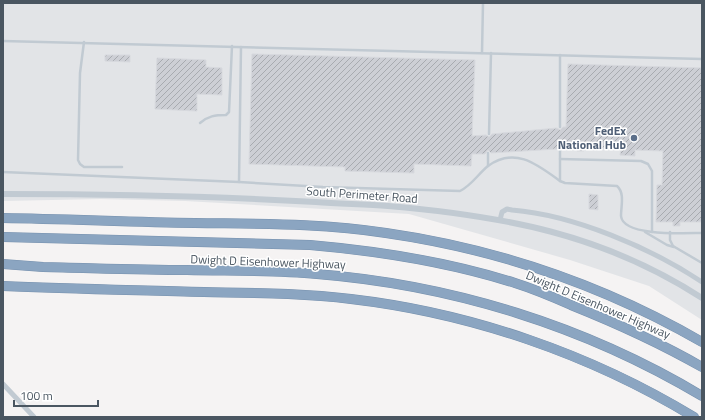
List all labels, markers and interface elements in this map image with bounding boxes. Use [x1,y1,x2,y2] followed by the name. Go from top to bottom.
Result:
[558,121,626,154] place label: FedEx National Hub
[629,133,639,143] marker: FedEx National Hub
[306,181,418,208] street label: South Perimeter Road
[190,249,346,274] street label: Dwight D Eisenhower Highway
[523,265,674,344] street label: Dwight D Eisenhower Highway
[14,382,98,408] scale bar
[20,386,53,405] text: 100 m

